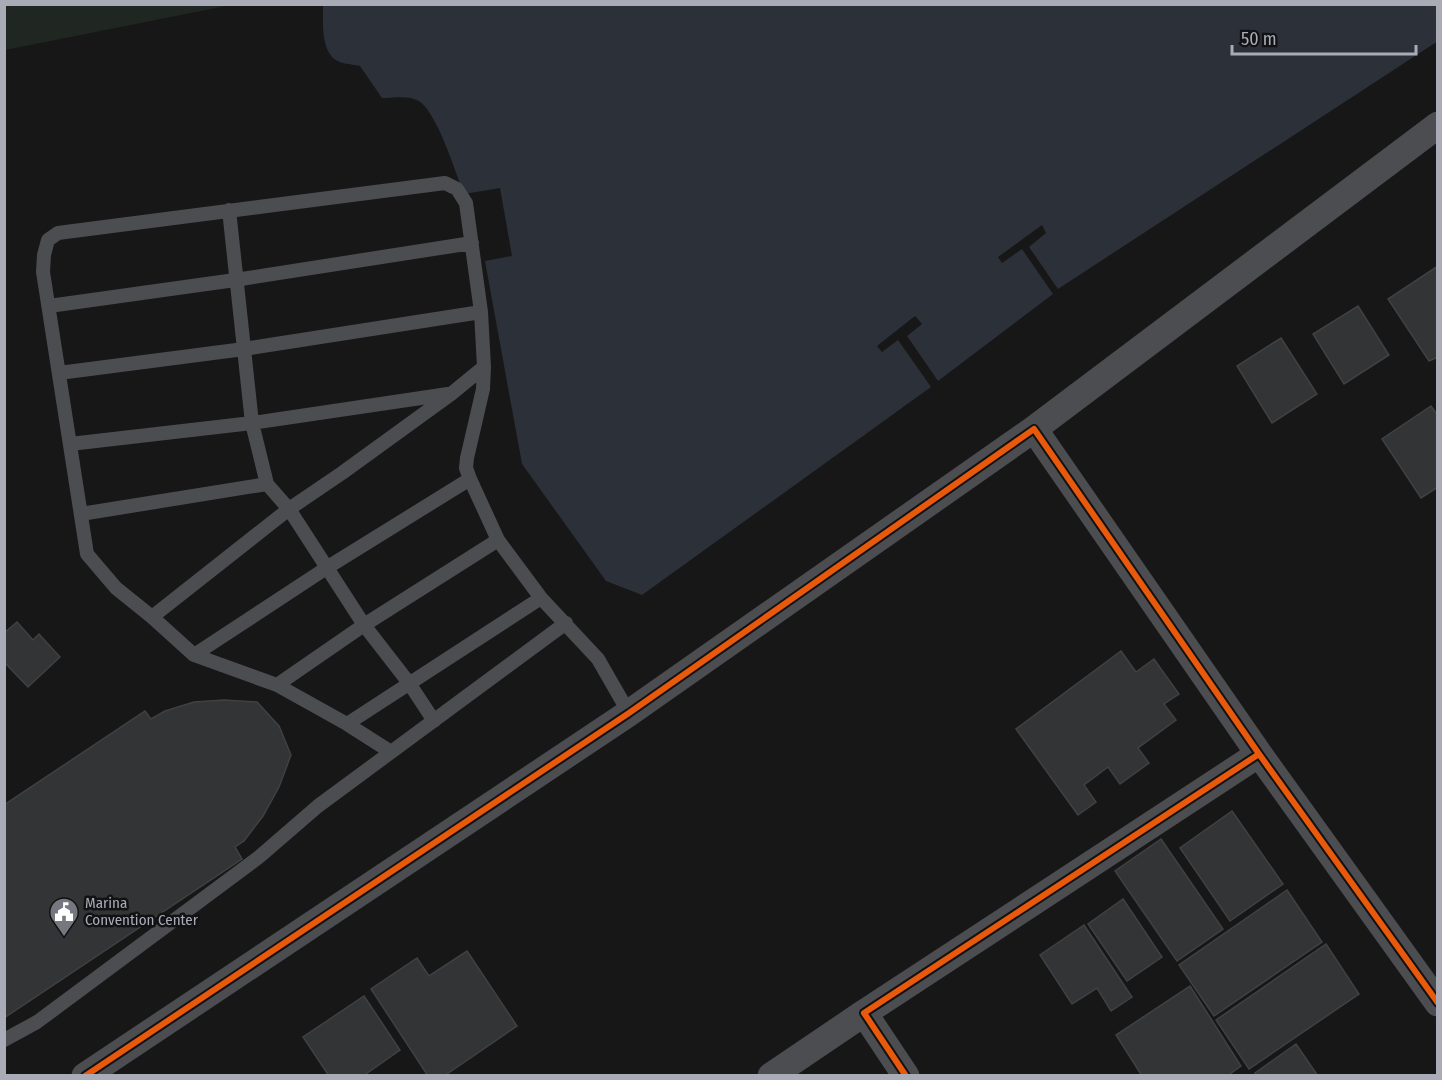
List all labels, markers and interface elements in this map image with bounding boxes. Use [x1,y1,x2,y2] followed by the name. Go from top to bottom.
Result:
[1232,18,1416,56] scale bar
[1241,28,1277,50] text: 50 m
[85,894,199,929] place label: Marina Convention Center
[48,896,80,938] public building icon: Marina Convention Center

